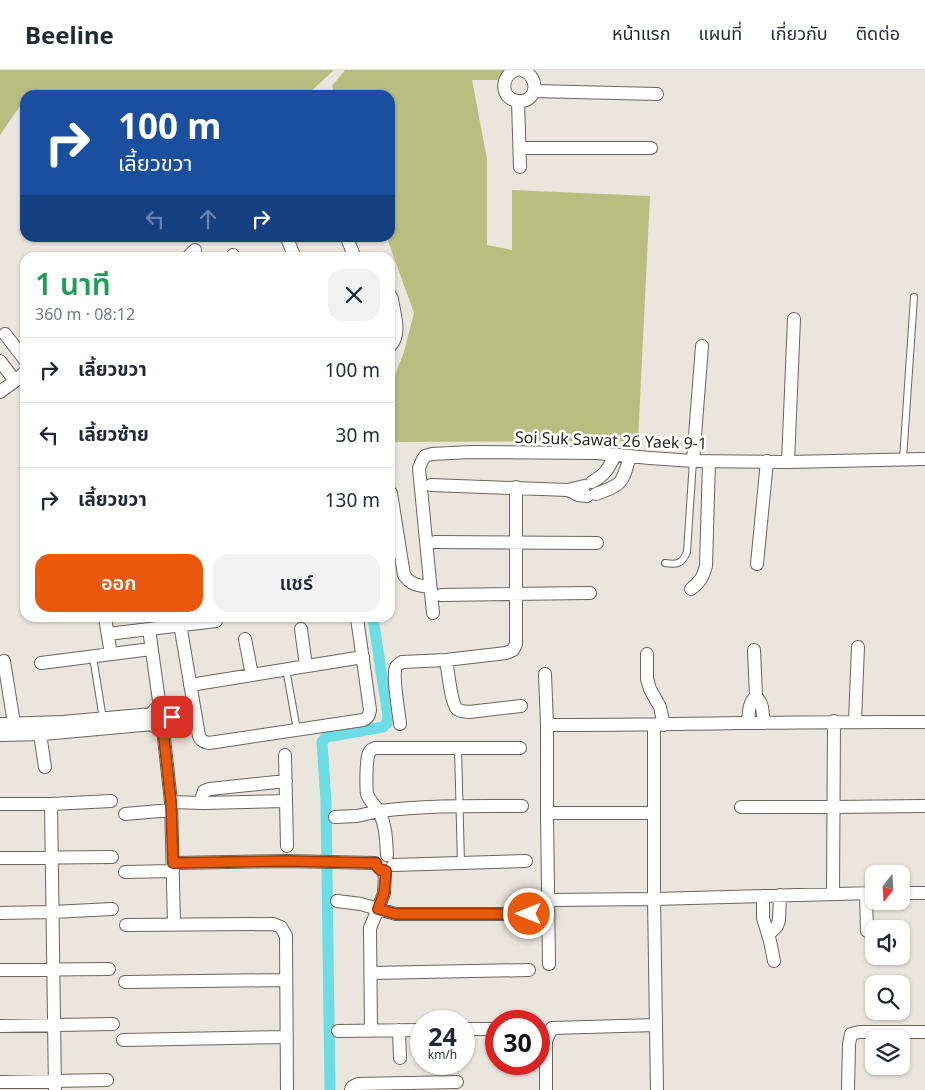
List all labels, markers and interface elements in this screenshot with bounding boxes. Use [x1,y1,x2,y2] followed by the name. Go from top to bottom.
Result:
[25,18,114,51] text: Beeline
[612,21,670,45] text: หน้าแรก
[698,21,742,45] text: แผนที่
[770,21,828,45] text: เกี่ยวกับ
[856,21,900,45] text: ติดต่อ
[118,102,221,149] text: 100 m
[35,110,100,175] icon: right
[118,147,193,177] text: เลี้ยวขวา
[141,205,169,233] icon: left
[194,205,222,233] icon: ahead
[247,205,275,233] icon: right
[35,263,111,304] text: 1 นาที
[328,269,380,321] button: close
[35,303,135,325] text: 360 m · 08:12
[35,356,63,384] icon: right
[78,356,147,382] text: เลี้ยวขวา
[325,357,380,383] text: 100 m
[35,421,63,449] icon: left
[78,421,149,447] text: เลี้ยวซ้าย
[336,422,380,448] text: 30 m
[515,426,707,454] street label: Soi Suk Sawat 26 Yaek 9-1
[35,486,63,514] icon: right
[78,486,147,512] text: เลี้ยวขวา
[325,487,380,513] text: 130 m
[35,554,203,612] button: ออก
[213,554,380,612] button: แชร์
[151,696,193,738] pin
[158,703,186,731] icon: arrive
[865,865,910,910] north arrow
[865,865,910,1075] map controls
[502,887,554,939] position arrow
[865,920,910,965] button: sound
[865,975,910,1020] button: search
[485,1010,550,1075] speed limit sign: 30
[428,1019,457,1053] text: 24
[865,1030,910,1075] button: layers
[428,1046,457,1063] text: km/h

